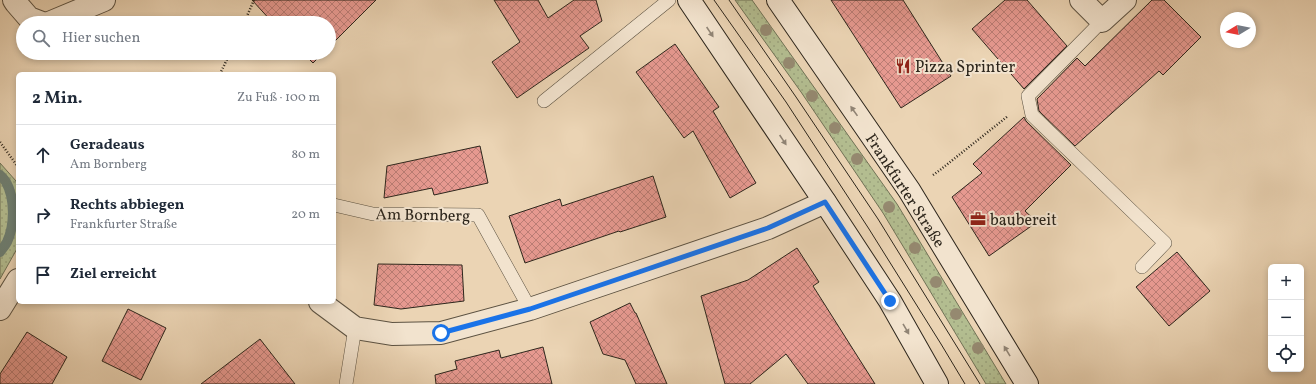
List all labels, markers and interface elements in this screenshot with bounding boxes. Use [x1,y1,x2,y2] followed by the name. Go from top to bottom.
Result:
[1220,12,1256,48] north arrow
[16,16,336,60] search box
[30,27,52,49] icon: search
[706,27,714,38] one-way arrow
[62,28,140,49] text: Hier suchen
[894,57,912,75] restaurant icon: Pizza Sprinter
[915,57,1015,79] place label: Pizza Sprinter
[32,87,83,110] text: 2 Min.
[237,89,320,107] text: Zu Fuß · 100 m
[850,106,858,116] one-way arrow
[859,130,949,252] street label: Frankfurter Straße
[70,135,145,156] text: Geradeaus
[779,135,787,145] one-way arrow
[32,144,54,166] icon: ahead
[291,146,320,164] text: 80 m
[70,156,147,174] text: Am Bornberg
[70,195,185,216] text: Rechts abbiegen
[32,204,54,226] icon: right
[375,204,470,228] street label: Am Bornberg
[291,206,320,224] text: 20 m
[969,210,987,228] office icon: baubereit
[990,210,1057,232] place label: baubereit
[70,216,177,234] text: Frankfurter Straße
[32,264,54,286] icon: arrive
[70,264,157,285] text: Ziel erreicht
[1268,264,1304,372] map controls
[1268,264,1304,300] button: +
[881,292,899,310] route end
[1268,300,1304,336] button: −
[902,323,909,335] one-way arrow
[432,324,450,342] route start
[1268,336,1304,372] button: locate
[1003,345,1010,357] one-way arrow

